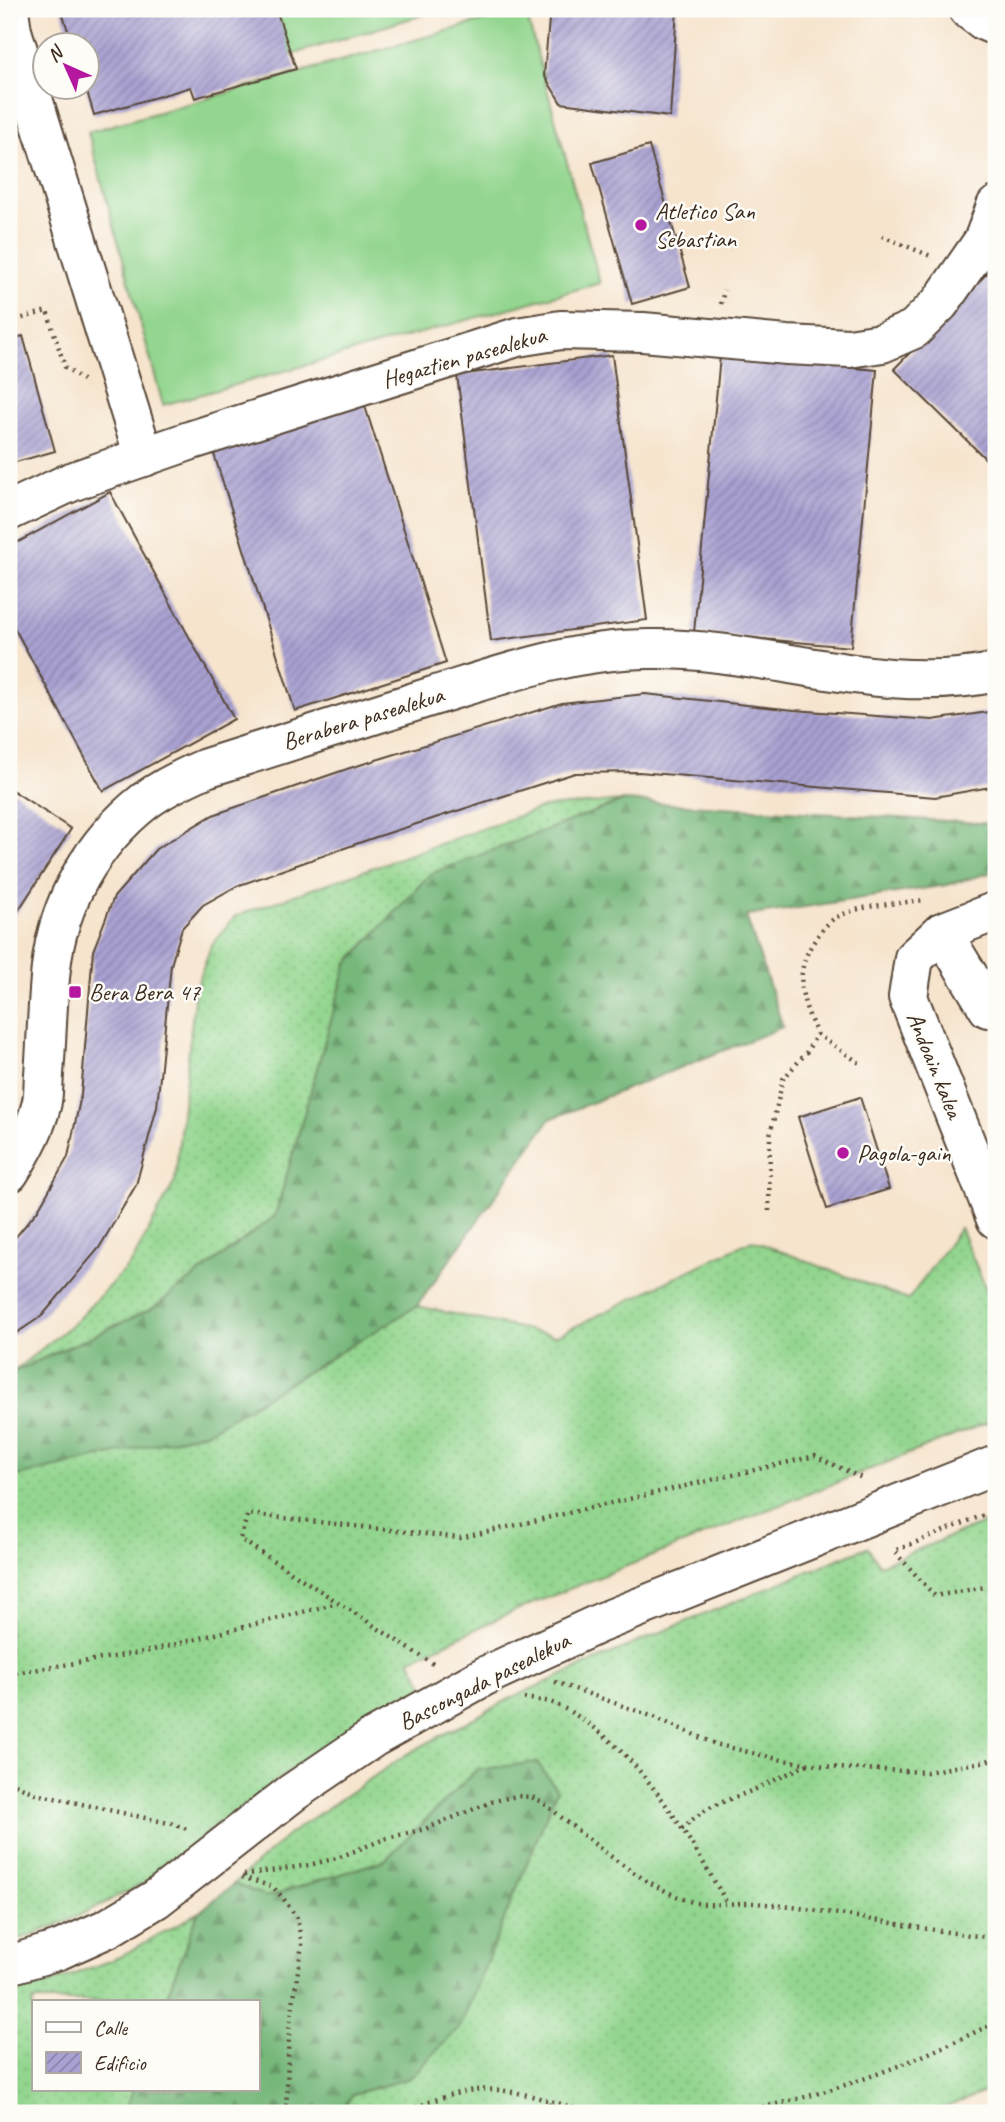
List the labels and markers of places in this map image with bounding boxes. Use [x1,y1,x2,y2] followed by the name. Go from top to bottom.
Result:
[655,196,755,254] place label: Atletico San Sebastian
[633,217,649,233] marker: Atletico San Sebastian
[89,977,201,1007] place label: Bera Bera 47
[67,984,83,1000] marker: Bera Bera 47
[857,1138,951,1168] place label: Pagola-gain
[835,1145,851,1161] marker: Pagola-gain

